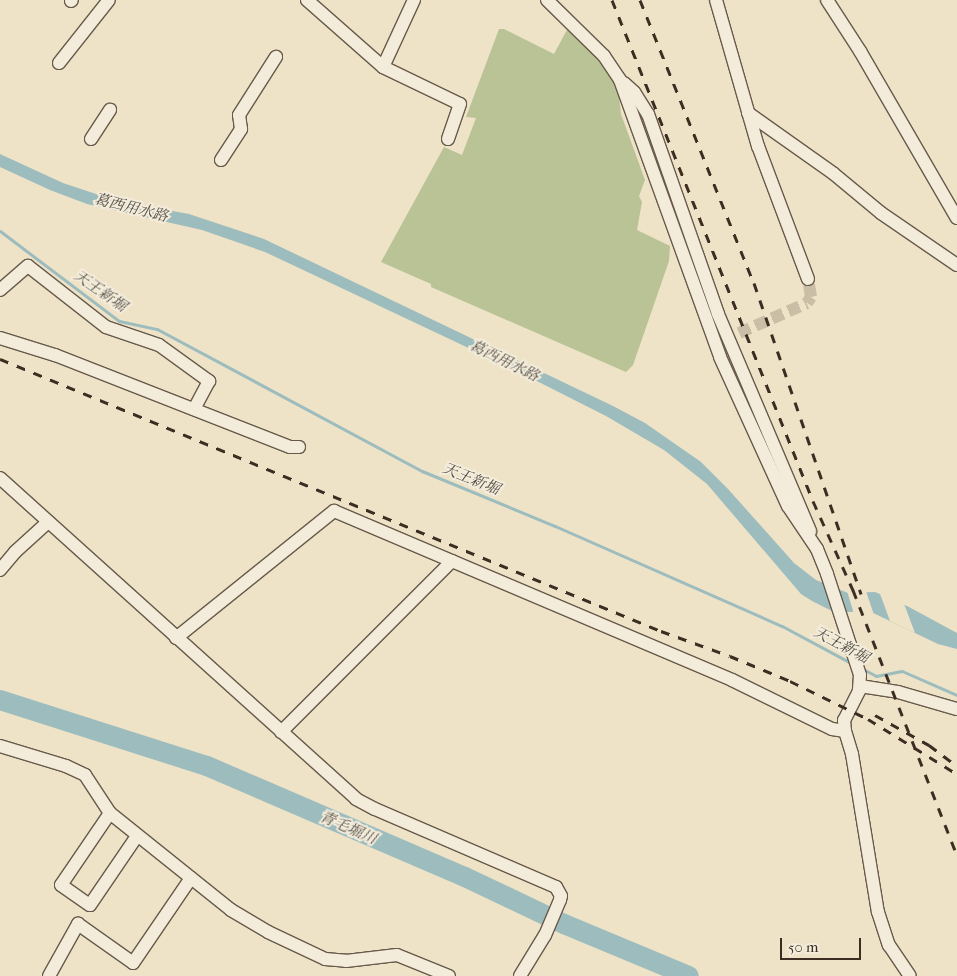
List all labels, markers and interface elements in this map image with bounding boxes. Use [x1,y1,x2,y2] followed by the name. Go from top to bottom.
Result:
[92,190,170,226] water label: 葛西用水路
[70,266,130,316] water label: 天王新堀
[466,336,542,386] water label: 葛西用水路
[440,459,502,499] water label: 天王新堀
[810,623,872,667] water label: 天王新堀
[317,808,379,848] water label: 青毛堀川
[782,928,863,960] scale bar
[788,938,818,956] text: 50 m

